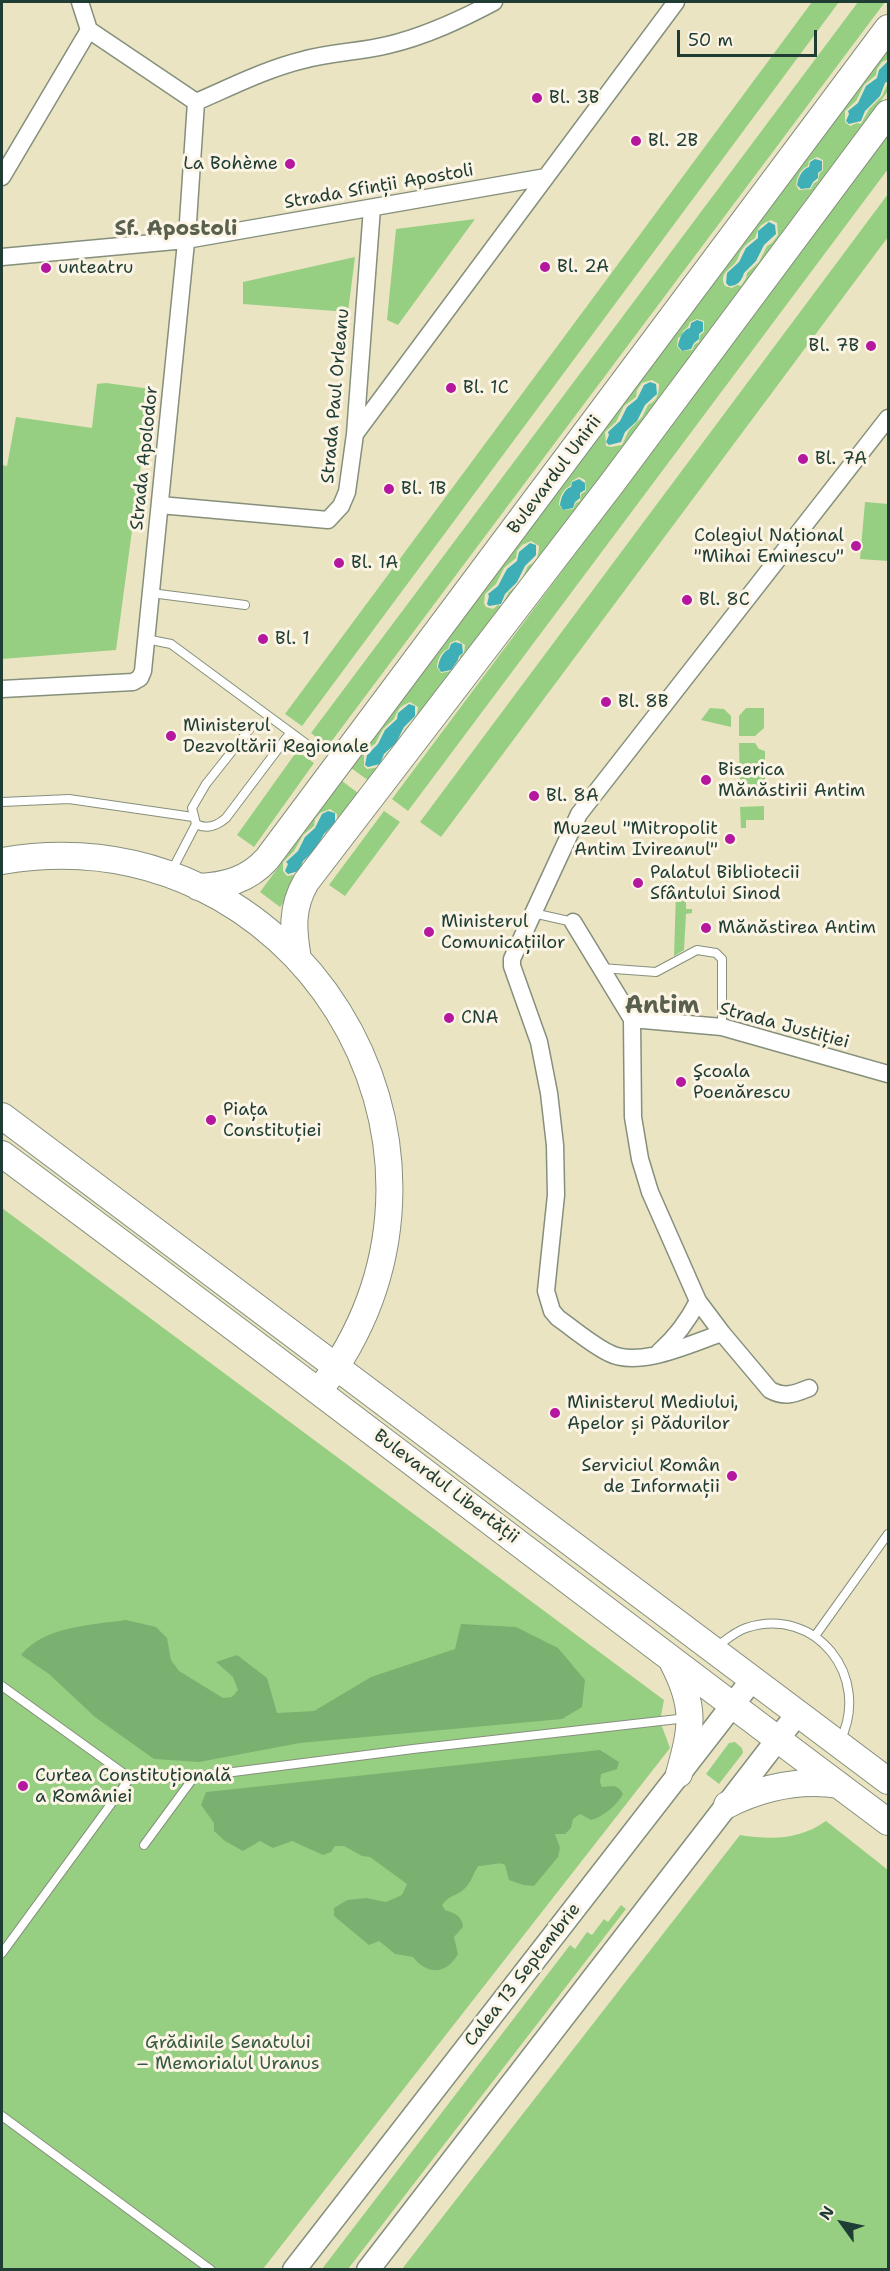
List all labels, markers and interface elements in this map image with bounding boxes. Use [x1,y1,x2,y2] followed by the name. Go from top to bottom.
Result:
[680,18,820,56] scale bar
[688,28,733,52] text: 50 m
[549,87,599,109] place label: Bl. 3B
[530,91,544,105] marker: Bl. 3B
[648,130,698,152] place label: Bl. 2B
[629,134,643,148] marker: Bl. 2B
[183,153,278,175] place label: La Bohème
[283,157,297,171] marker: La Bohème
[283,160,475,214] street label: Strada Sfinții Apostoli
[115,217,237,243] district label: Sf. Apostoli
[557,256,609,278] place label: Bl. 2A
[58,257,134,279] place label: unteatru
[538,260,552,274] marker: Bl. 2A
[39,261,53,275] marker: unteatru
[318,307,354,485] street label: Strada Paul Orleanu
[809,335,859,357] place label: Bl. 7B
[864,339,878,353] marker: Bl. 7B
[463,377,509,399] place label: Bl. 1C
[444,381,458,395] marker: Bl. 1C
[127,385,163,531] street label: Strada Apolodor
[503,411,607,539] street label: Bulevardul Unirii
[815,448,867,470] place label: Bl. 7A
[796,452,810,466] marker: Bl. 7A
[401,478,446,500] place label: Bl. 1B
[382,482,396,496] marker: Bl. 1B
[694,525,844,568] place label: Colegiul Național "Mihai Eminescu"
[849,539,863,553] marker: Colegiul Național "Mihai Eminescu"
[351,552,398,574] place label: Bl. 1A
[332,556,346,570] marker: Bl. 1A
[699,589,750,611] place label: Bl. 8C
[680,593,694,607] marker: Bl. 8C
[275,628,310,650] place label: Bl. 1
[256,632,270,646] marker: Bl. 1
[618,691,668,713] place label: Bl. 8B
[599,695,613,709] marker: Bl. 8B
[183,715,369,758] place label: Ministerul Dezvoltării Regionale
[164,729,178,743] marker: Ministerul Dezvoltării Regionale
[718,759,865,802] place label: Biserica Mănăstirii Antim
[699,773,713,787] marker: Biserica Mănăstirii Antim
[546,785,599,807] place label: Bl. 8A
[527,789,541,803] marker: Bl. 8A
[553,818,718,860] place label: Muzeul "Mitropolit Antim Ivireanul"
[723,832,737,846] marker: Muzeul "Mitropolit Antim Ivireanul"
[650,862,800,904] place label: Palatul Bibliotecii Sfântului Sinod
[631,876,645,890] marker: Palatul Bibliotecii Sfântului Sinod
[441,911,566,954] place label: Ministerul Comunicațiilor
[718,917,876,939] place label: Mănăstirea Antim
[699,921,713,935] marker: Mănăstirea Antim
[422,925,436,939] marker: Ministerul Comunicațiilor
[625,993,699,1021] district label: Antim
[717,998,851,1054] street label: Strada Justiției
[461,1007,499,1029] place label: CNA
[442,1011,456,1025] marker: CNA
[693,1061,791,1104] place label: Şcoala Poenărescu
[674,1075,688,1089] marker: Şcoala Poenărescu
[223,1099,321,1142] place label: Piața Constituției
[204,1113,218,1127] marker: Piața Constituției
[567,1392,739,1434] place label: Ministerul Mediului, Apelor și Pădurilor
[548,1406,562,1420] marker: Ministerul Mediului, Apelor și Pădurilor
[369,1425,523,1549] street label: Bulevardul Libertății
[581,1455,720,1498] place label: Serviciul Român de Informații
[725,1469,739,1483] marker: Serviciul Român de Informații
[35,1765,231,1808] place label: Curtea Constituțională a României
[16,1779,30,1793] marker: Curtea Constituțională a României
[460,1899,586,2051] street label: Calea 13 Septembrie
[136,2032,320,2074] park label: Grădinile Senatului – Memorialul Uranus
[812,2193,872,2253] north arrow
[814,2202,839,2224] text: N

